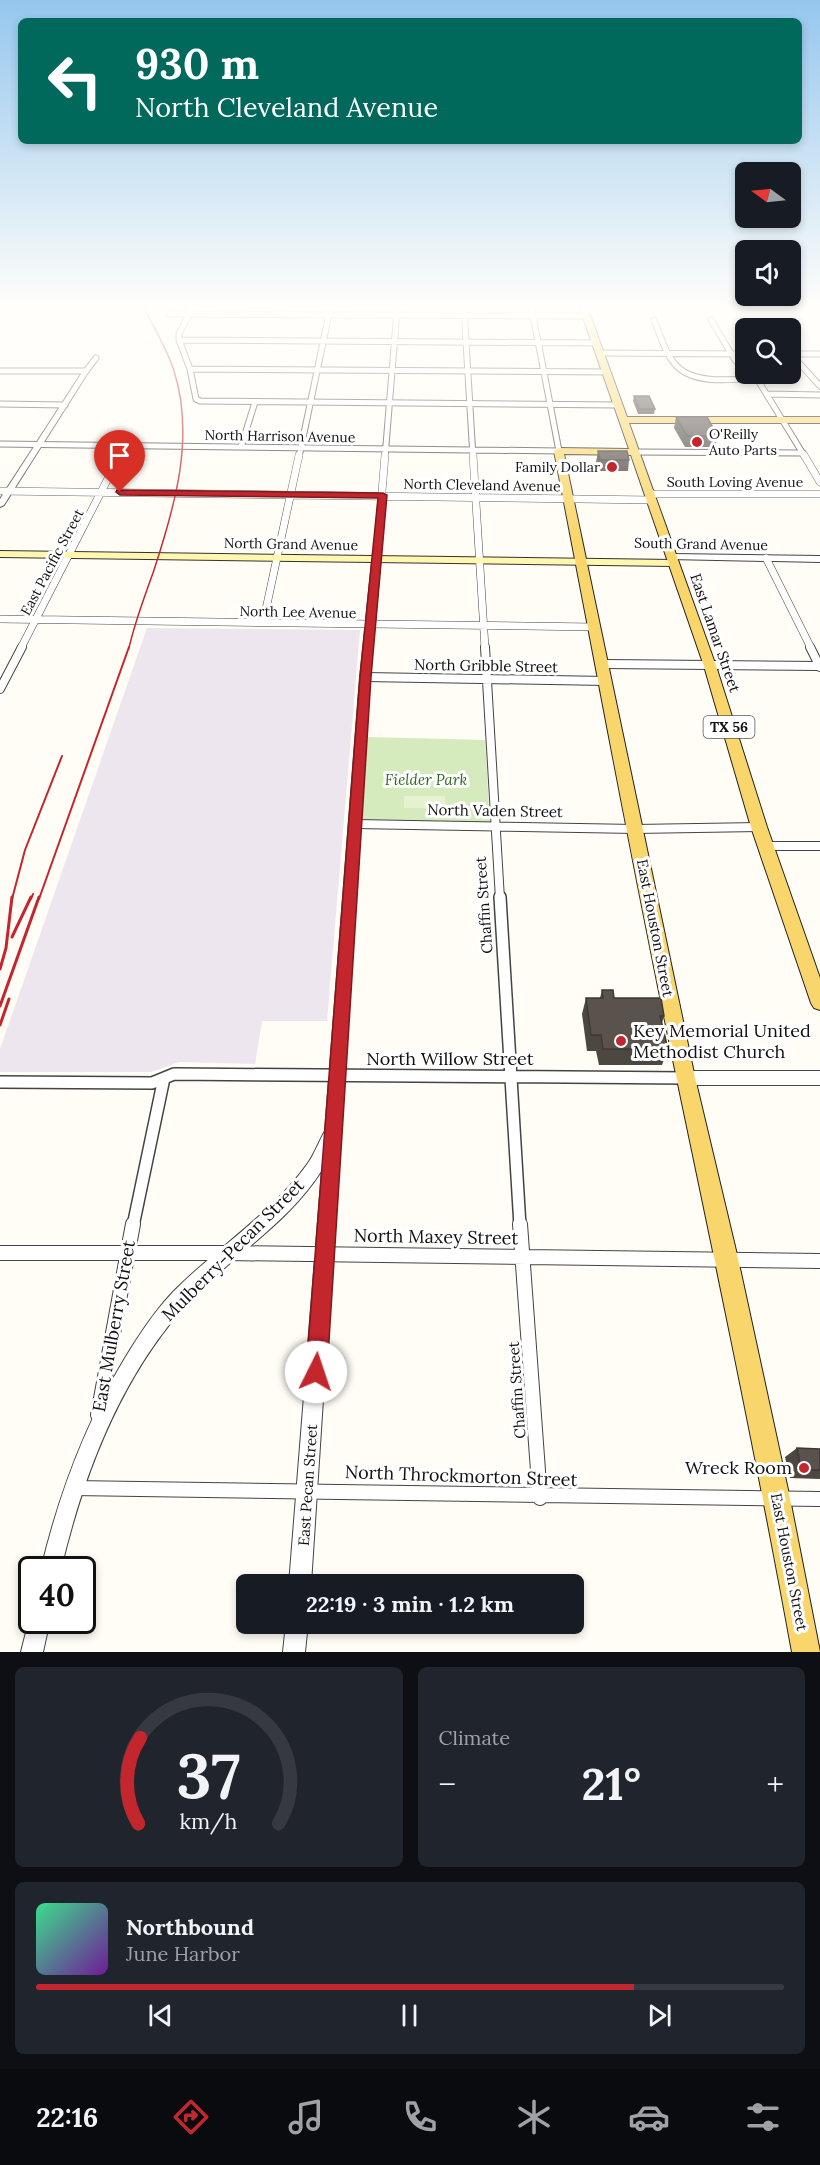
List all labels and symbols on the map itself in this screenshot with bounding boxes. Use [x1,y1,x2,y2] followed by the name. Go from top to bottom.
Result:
[735,162,801,228] north arrow
[708,425,777,459] place label: O'Reilly Auto Parts
[204,426,356,446] street label: North Harrison Avenue
[94,430,145,492] pin
[690,435,704,449] marker: O'Reilly Auto Parts
[515,458,600,476] place label: Family Dollar
[605,460,619,474] marker: Family Dollar
[667,473,804,491] street label: South Loving Avenue
[403,475,561,495] street label: North Cleveland Avenue
[16,505,88,618] street label: East Pacific Street
[224,534,359,554] street label: North Grand Avenue
[634,534,768,554] street label: South Grand Avenue
[686,571,745,695] street label: East Lamar Street
[239,602,357,622] street label: North Lee Avenue
[414,655,558,676] street label: North Gribble Street
[704,716,754,738] road number: TX 56
[385,770,467,789] park label: Fielder Park
[427,800,563,821] street label: North Vaden Street
[471,856,496,954] street label: Chaffin Street
[633,857,678,999] street label: East Houston Street
[633,1019,811,1063] place label: Key Memorial United Methodist Church
[614,1034,628,1048] marker: Key Memorial United Methodist Church
[366,1047,534,1070] street label: North Willow Street
[157,1174,309,1326] street label: Mulberry-Pecan Street
[353,1224,519,1249] street label: North Maxey Street
[87,1238,140,1414] street label: East Mulberry Street
[284,1340,348,1404] position arrow
[504,1341,529,1439] street label: Chaffin Street
[294,1423,321,1546] street label: East Pecan Street
[685,1456,792,1479] place label: Wreck Room
[344,1460,578,1491] street label: North Throckmorton Street
[797,1461,811,1475] marker: Wreck Room
[767,1491,812,1633] street label: East Houston Street
[18,1556,96,1634] speed limit sign: 40

